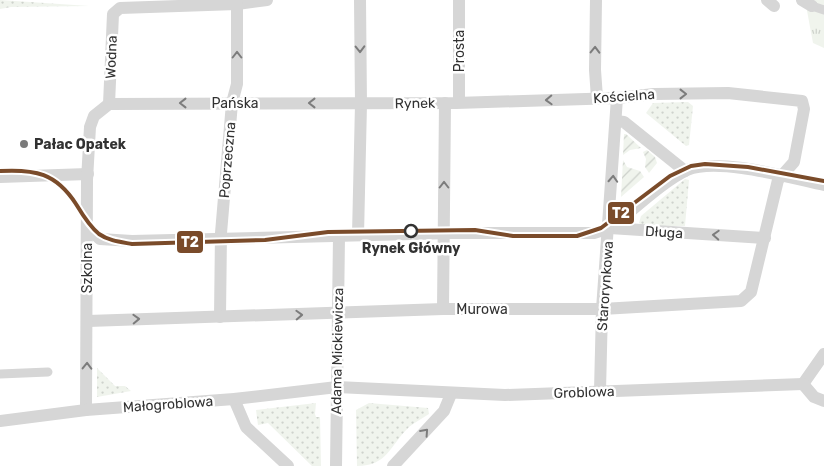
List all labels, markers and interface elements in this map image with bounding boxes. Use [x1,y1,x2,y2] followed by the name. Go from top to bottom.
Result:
[451,30,468,72] street label: Prosta
[102,35,121,79] street label: Wodna
[355,45,365,53] one-way arrow
[590,45,600,53] one-way arrow
[232,50,242,58] one-way arrow
[593,86,655,107] street label: Kościelna
[680,88,688,99] one-way arrow
[544,94,552,105] one-way arrow
[211,95,259,112] street label: Pańska
[395,95,436,112] street label: Rynek
[179,98,186,108] one-way arrow
[308,98,316,108] one-way arrow
[216,121,239,199] street label: Poprzeczna
[34,136,127,153] place label: Pałac Opatek
[18,138,30,150] marker: Pałac Opatek
[607,175,618,183] one-way arrow
[439,181,449,188] one-way arrow
[607,201,635,225] line badge: T2
[612,205,630,222] text: T2
[644,223,684,242] street label: Długa
[404,224,418,238] marker: Rynek Główny
[176,230,204,254] line badge: T2
[712,230,720,241] one-way arrow
[181,234,199,251] text: T2
[362,240,461,257] place label: Rynek Główny
[594,240,617,332] street label: Starorynkowa
[79,243,96,293] street label: Szkolna
[328,288,347,414] street label: Adama Mickiewicza
[456,301,508,318] street label: Murowa
[295,309,303,320] one-way arrow
[133,314,141,324] one-way arrow
[82,361,92,369] one-way arrow
[553,383,615,402] street label: Groblowa
[122,393,214,416] street label: Małogroblowa
[420,429,429,438] one-way arrow

